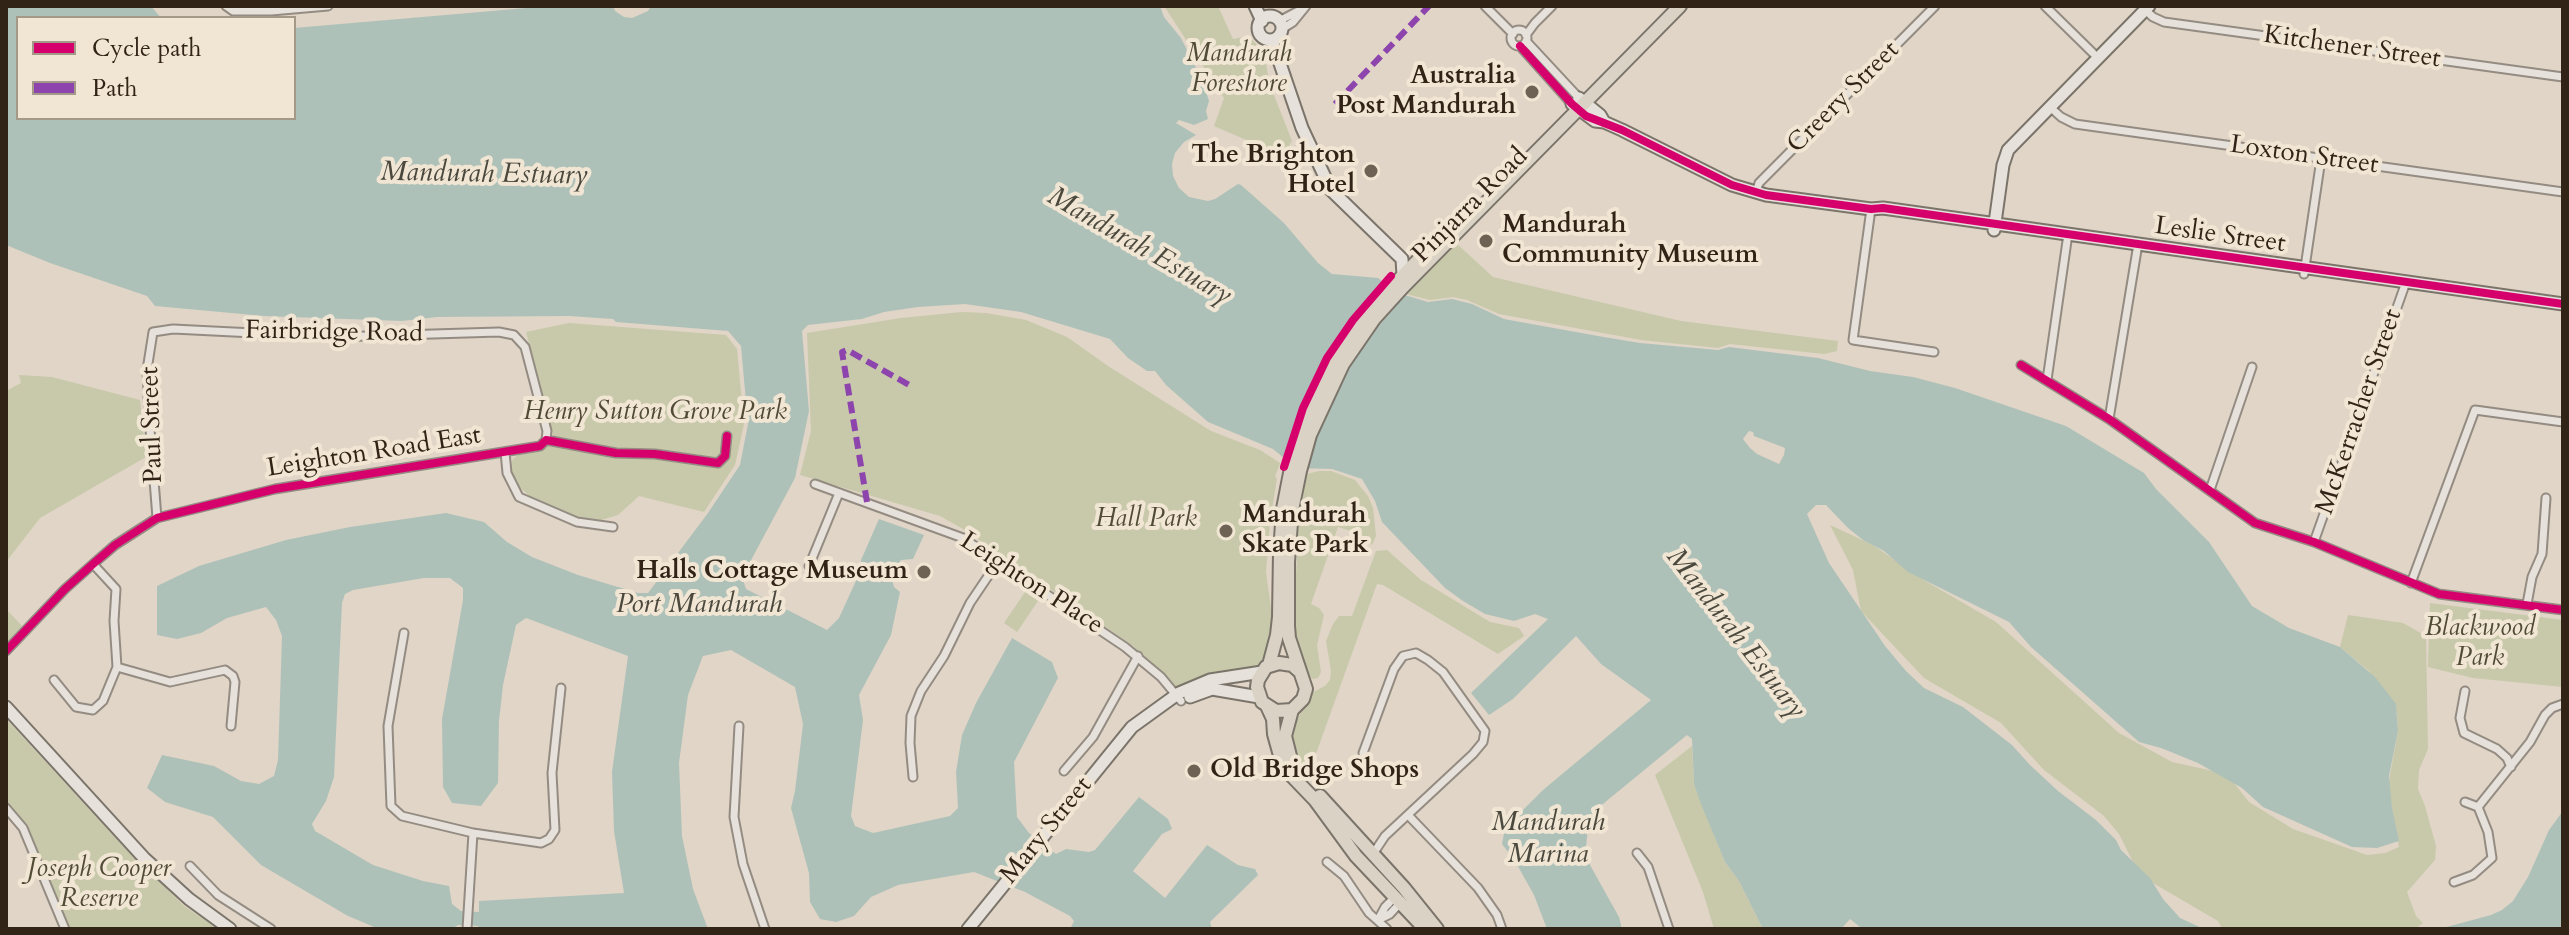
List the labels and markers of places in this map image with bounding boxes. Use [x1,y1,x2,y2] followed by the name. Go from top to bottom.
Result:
[1336,61,1516,122] place label: Australia Post Mandurah
[1523,83,1541,101] marker: Australia Post Mandurah
[1191,140,1355,202] place label: The Brighton Hotel
[1362,162,1380,180] marker: The Brighton Hotel
[1502,210,1758,272] place label: Mandurah Community Museum
[1477,232,1495,250] marker: Mandurah Community Museum
[1242,500,1369,562] place label: Mandurah Skate Park
[1217,522,1235,540] marker: Mandurah Skate Park
[636,556,908,588] place label: Halls Cottage Museum
[915,563,933,581] marker: Halls Cottage Museum
[1210,755,1419,787] place label: Old Bridge Shops
[1185,762,1203,780] marker: Old Bridge Shops

